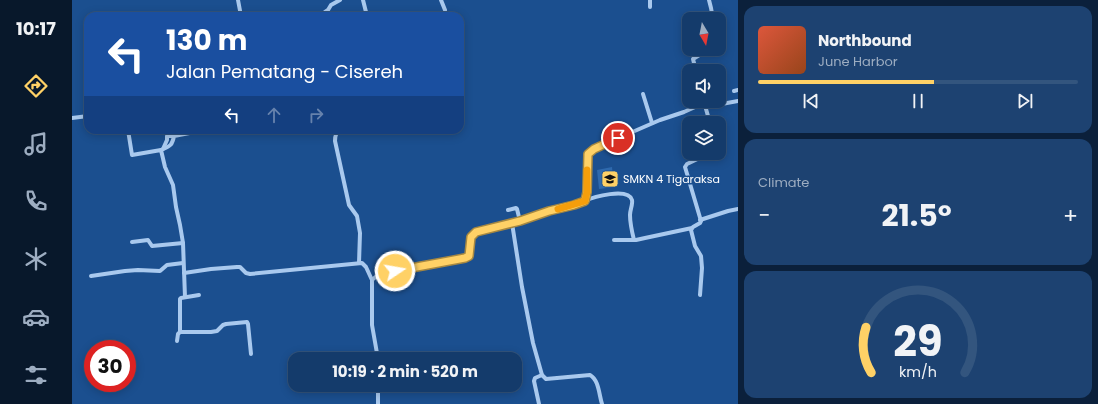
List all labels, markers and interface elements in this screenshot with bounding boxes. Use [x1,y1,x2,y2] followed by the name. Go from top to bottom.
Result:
[682,12,726,56] north arrow
[682,12,726,160] map controls
[16,16,56,41] text: 10:17
[166,21,247,60] text: 130 m
[100,28,152,80] icon: left
[818,30,912,51] text: Northbound
[818,52,898,71] text: June Harbor
[166,59,403,84] text: Jalan Pematang - Cisereh
[682,64,726,108] button: sound
[22,72,50,100] icon: directions
[800,90,822,112] icon: previous
[907,90,929,112] icon: pause
[1014,90,1036,112] icon: next
[221,104,243,126] icon: left
[263,104,285,126] icon: ahead
[305,104,327,126] icon: right
[682,116,726,160] button: layers
[601,121,635,155] pin
[607,127,629,149] icon: arrive
[22,130,50,158] icon: music
[600,169,620,189] school or university icon: SMKN 4 Tigaraksa
[623,171,720,187] place label: SMKN 4 Tigaraksa
[758,173,809,192] text: Climate
[22,187,50,215] icon: phone
[881,194,952,237] text: 21.5°
[758,200,770,231] text: −
[1063,200,1078,231] text: +
[22,245,50,273] icon: climate
[374,250,416,292] position arrow
[22,303,50,331] icon: car
[893,311,943,370] text: 29
[84,340,136,392] speed limit sign: 30
[22,361,50,389] icon: filters
[332,361,478,382] text: 10:19 · 2 min · 520 m
[899,361,937,381] text: km/h

